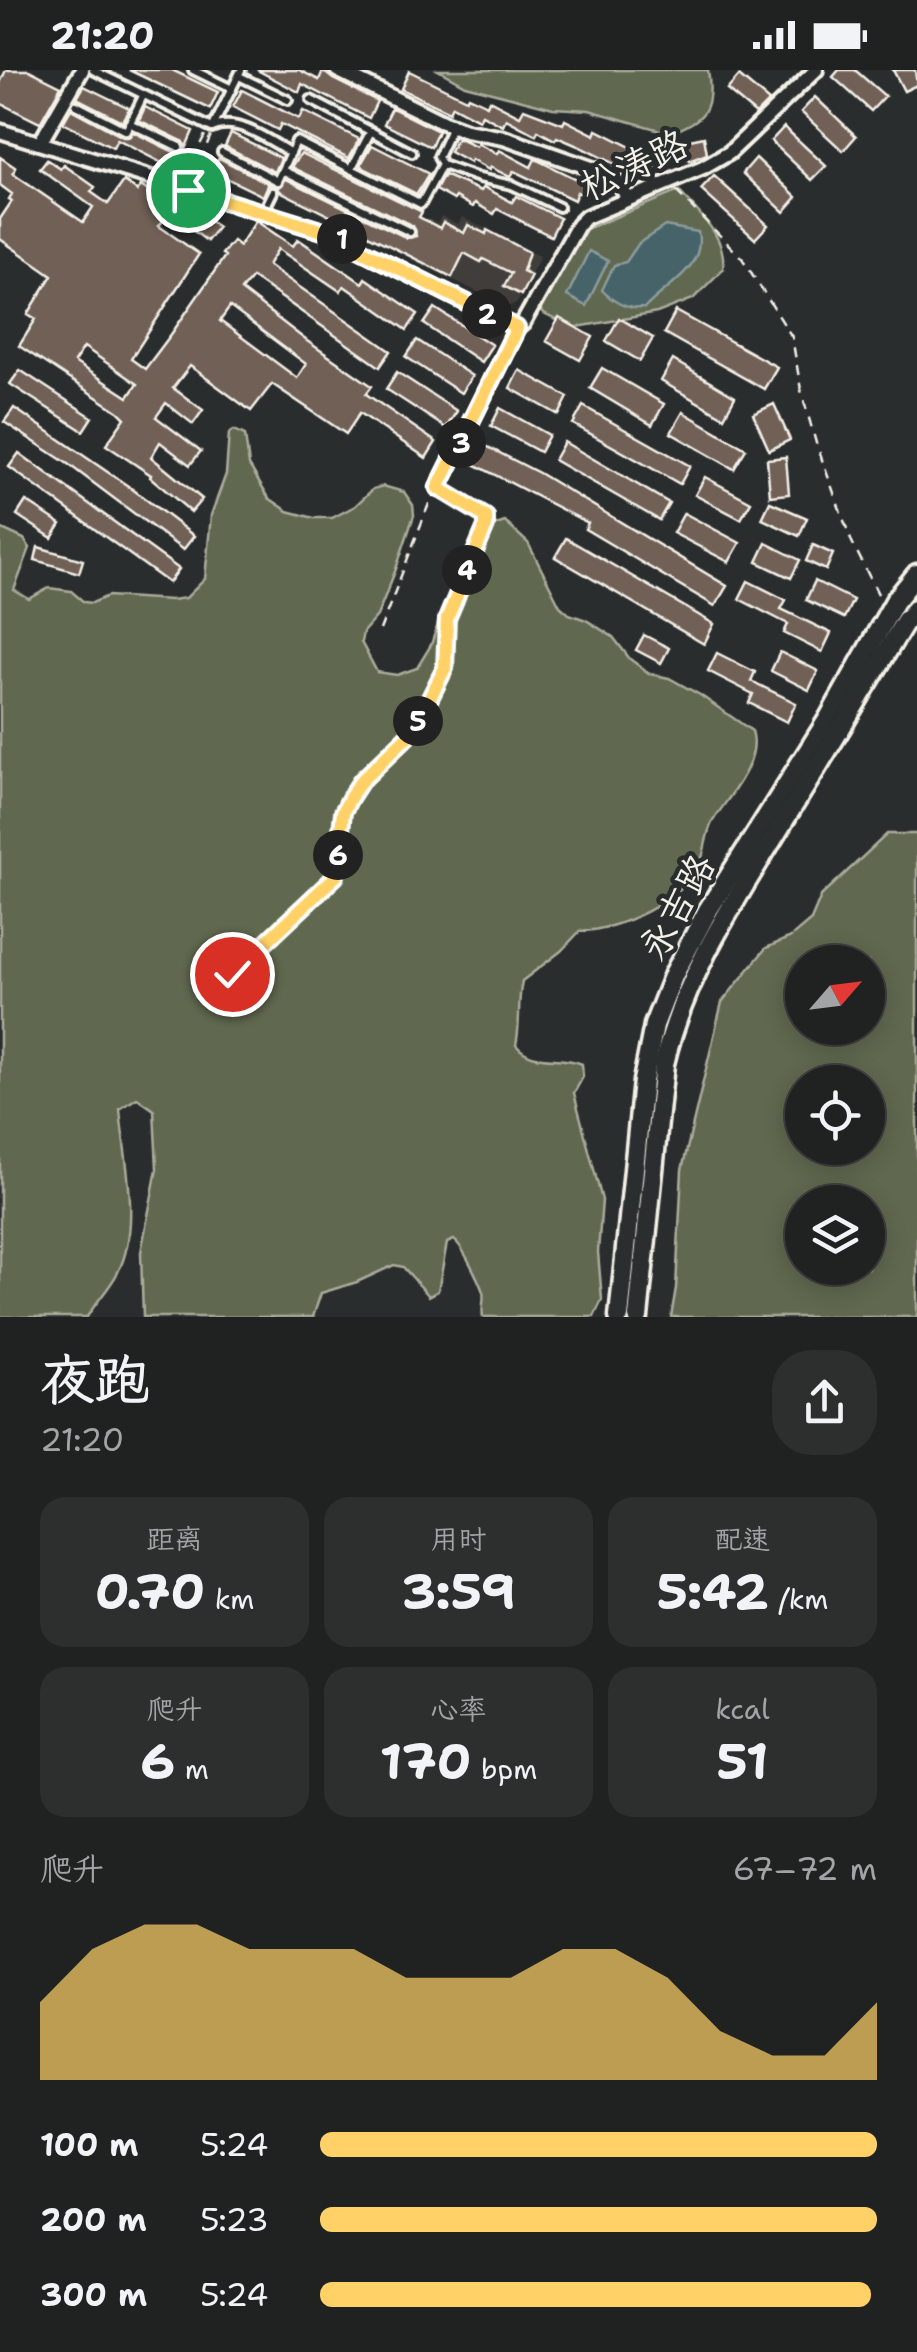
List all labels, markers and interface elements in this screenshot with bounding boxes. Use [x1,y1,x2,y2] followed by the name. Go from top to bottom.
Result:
[50,10,155,61] text: 21:20
[571,117,696,212] street label: 松涛路
[146,148,231,233] pin
[161,163,216,218] icon: arrive
[317,214,367,264] pin: 1
[336,220,348,258] text: 1
[462,289,512,339] pin: 2
[477,295,497,333] text: 2
[436,418,486,468] pin: 3
[451,424,471,462] text: 3
[442,545,492,595] pin: 4
[457,551,477,589] text: 4
[393,696,443,746] pin: 5
[409,702,427,740] text: 5
[313,830,363,880] pin: 6
[328,836,348,874] text: 6
[627,845,727,969] street label: 永吉路
[190,932,275,1017] pin
[785,945,885,1045] north arrow
[785,945,885,1285] map controls
[205,947,260,1002] icon: check
[785,1065,885,1165] button: locate
[785,1185,885,1285] button: layers
[40,1343,150,1417] text: 夜跑
[772,1350,877,1455] button: share
[40,1418,124,1461] text: 21:20
[146,1520,203,1558] text: 距离
[430,1520,487,1558] text: 用时
[714,1520,771,1558] text: 配速
[95,1558,205,1625] text: 0.70
[401,1558,516,1625] text: 3:59
[657,1558,769,1625] text: 5:42
[205,1580,254,1618] text: km
[769,1580,828,1618] text: /km
[146,1690,203,1728] text: 爬升
[430,1690,487,1728] text: 心率
[715,1690,770,1728] text: kcal
[140,1728,175,1795] text: 6
[380,1728,471,1795] text: 170
[716,1728,769,1795] text: 51
[175,1750,209,1788] text: m
[471,1750,537,1788] text: bpm
[40,1847,104,1890] text: 爬升
[733,1847,877,1890] text: 67–72 m
[40,2123,139,2166] text: 100 m
[200,2123,268,2166] text: 5:24
[40,2198,147,2241] text: 200 m
[200,2198,269,2241] text: 5:23
[40,2273,147,2316] text: 300 m
[200,2273,268,2316] text: 5:24

